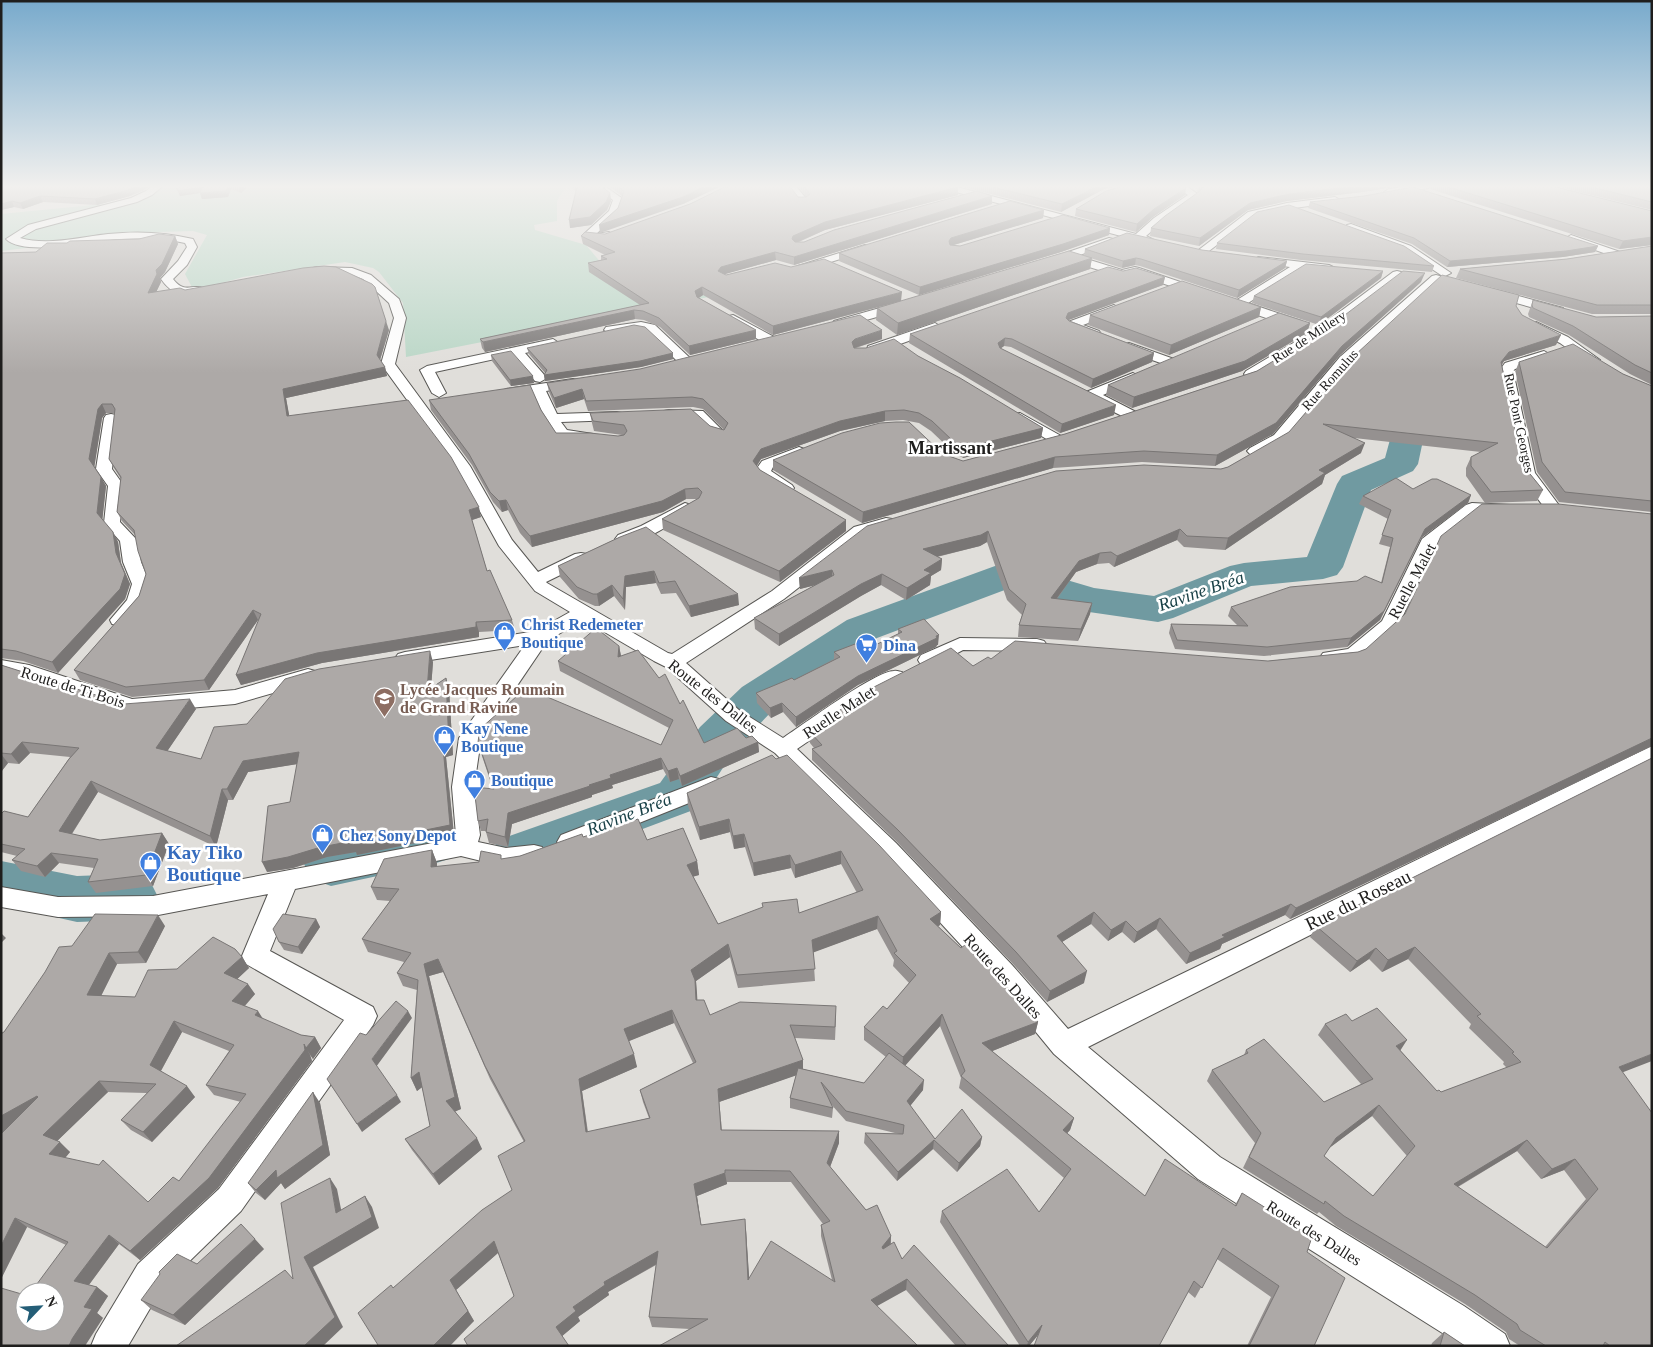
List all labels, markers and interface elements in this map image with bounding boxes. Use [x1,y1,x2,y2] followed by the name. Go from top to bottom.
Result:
[1269,308,1349,366] street label: Rue de Millery
[1299,347,1361,413] street label: Rue Romulus
[1501,372,1537,474] street label: Rue Pont Georges
[908,438,992,458] district label: Martissant
[1385,540,1439,622] street label: Ruelle Malet
[1155,567,1247,615] water label: Ravine Bréa
[521,616,643,652] place label: Christ Redemeter Boutique
[493,621,517,652] shop icon: Christ Redemeter Boutique
[855,633,879,664] supermarket icon: Dina
[883,637,916,654] place label: Dina
[665,656,761,736] street label: Route des Dalles
[19,663,127,711] street label: Route de Ti Bois
[400,681,565,716] place label: Lycée Jacques Roumain de Grand Ravine
[800,682,879,742] street label: Ruelle Malet
[372,686,396,717] school or university icon: Lycée Jacques Roumain de Grand Ravine
[461,720,528,756] place label: Kay Nene Boutique
[433,725,457,756] shop icon: Kay Nene Boutique
[463,768,487,799] shop icon: Boutique
[491,772,553,790] place label: Boutique
[583,789,674,840] water label: Ravine Bréa
[311,823,335,854] shop icon: Chez Sony Depot
[339,827,457,845] place label: Chez Sony Depot
[167,842,243,885] place label: Kay Tiko Boutique
[139,851,163,882] shop icon: Kay Tiko Boutique
[1302,865,1415,935] street label: Rue du Roseau
[960,930,1046,1022] street label: Route des Dalles
[1264,1197,1364,1269] street label: Route des Dalles
[15,1282,65,1332] north arrow
[42,1294,60,1309] text: N

